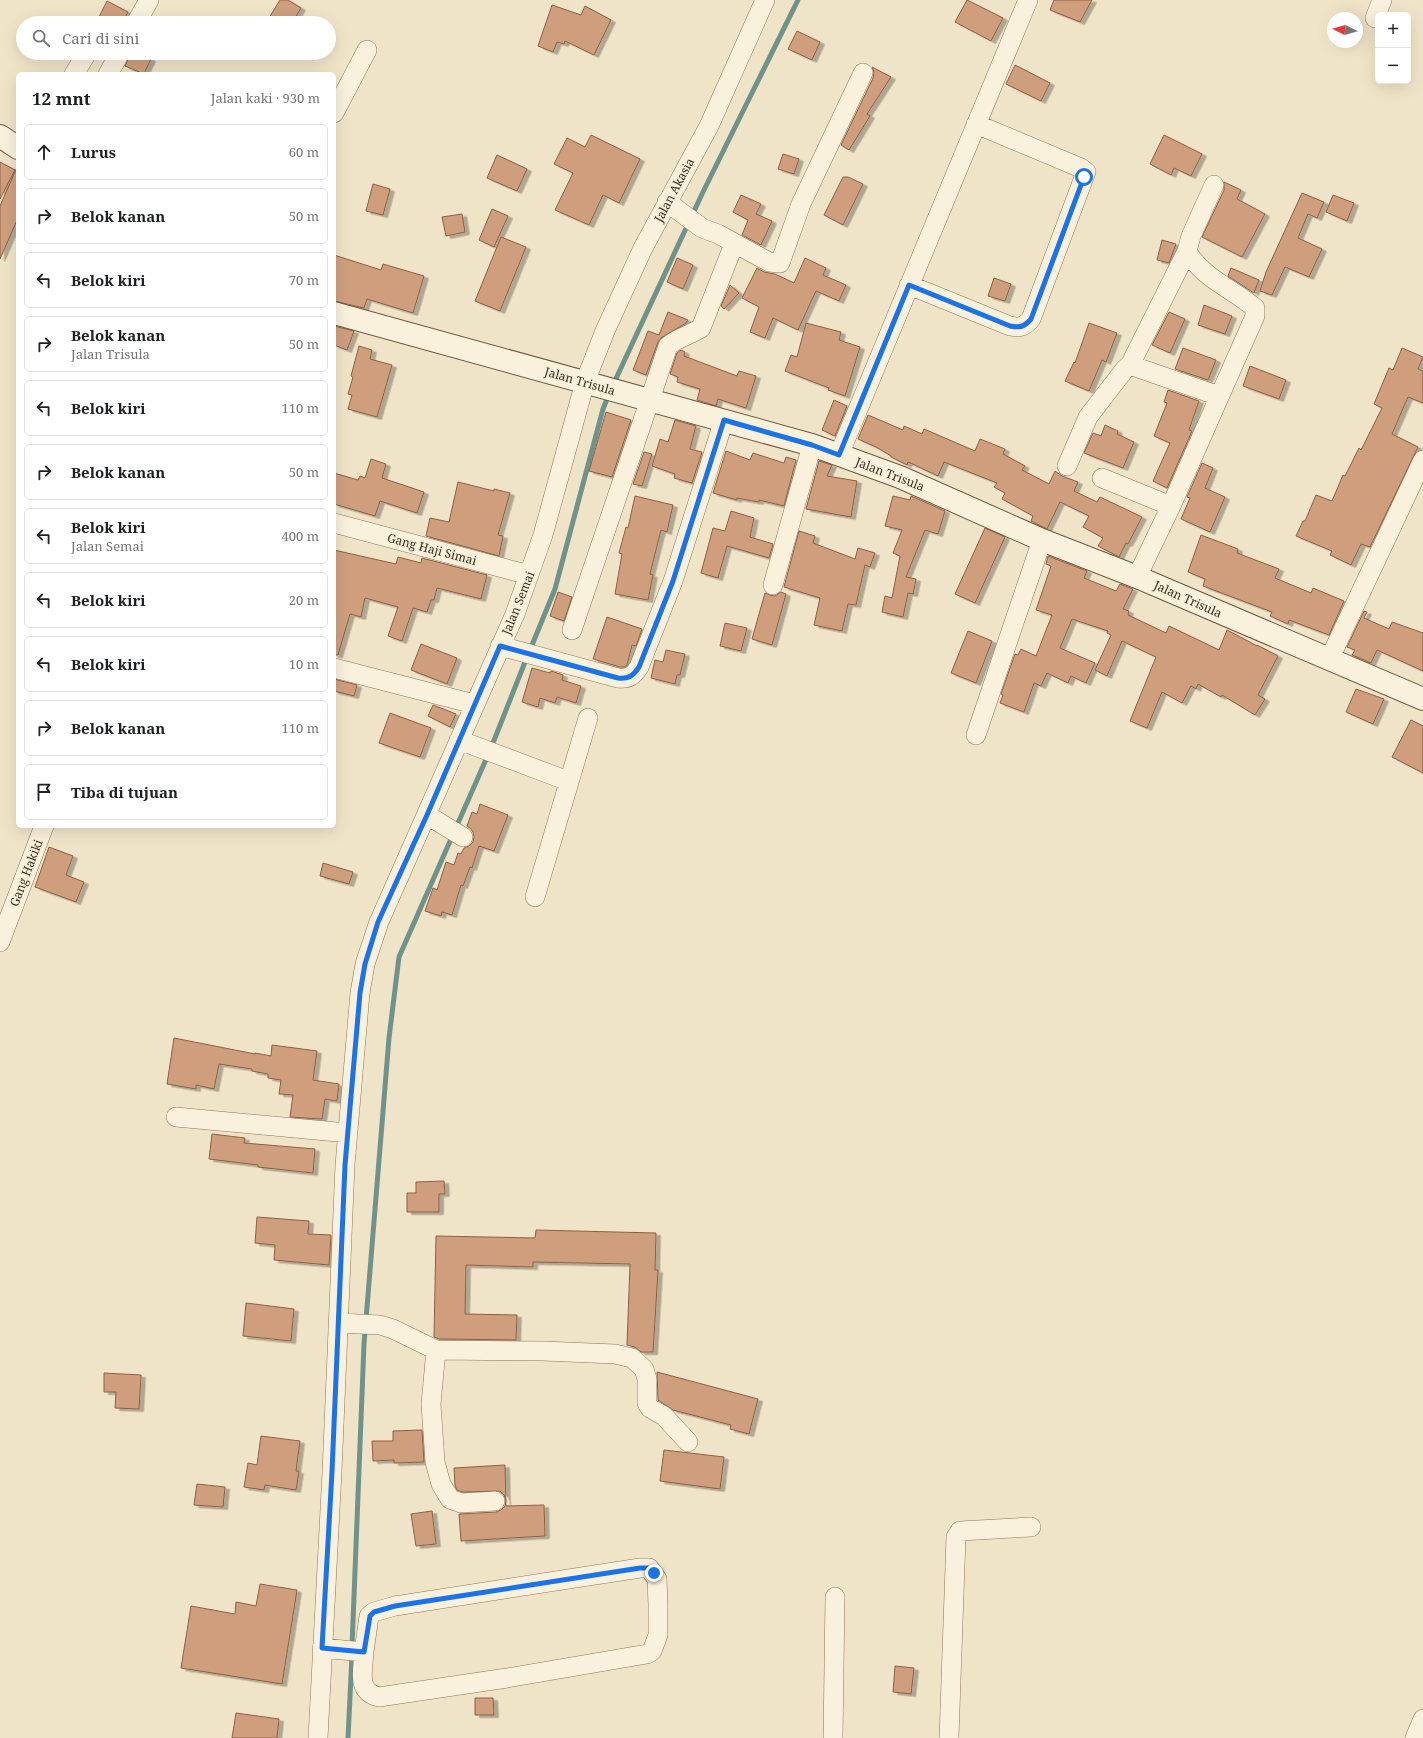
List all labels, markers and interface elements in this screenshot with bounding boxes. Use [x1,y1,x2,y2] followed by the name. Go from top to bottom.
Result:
[1327,12,1363,48] north arrow
[1375,12,1411,84] map controls
[1375,12,1411,48] button: +
[16,16,336,60] search box
[30,27,52,49] icon: search
[62,28,139,48] text: Cari di sini
[1375,48,1411,84] button: −
[32,87,91,110] text: 12 mnt
[211,89,320,107] text: Jalan kaki · 930 m
[33,141,55,163] icon: ahead
[71,142,116,162] text: Lurus
[289,143,319,161] text: 60 m
[649,155,698,226] street label: Jalan Akasia
[1075,168,1093,186] route start
[33,205,55,227] icon: right
[71,206,165,226] text: Belok kanan
[289,207,319,225] text: 50 m
[33,269,55,291] icon: left
[71,270,146,290] text: Belok kiri
[289,271,319,289] text: 70 m
[71,325,165,345] text: Belok kanan
[33,333,55,355] icon: right
[289,335,319,353] text: 50 m
[71,345,150,363] text: Jalan Trisula
[542,363,618,399] street label: Jalan Trisula
[33,397,55,419] icon: left
[71,398,146,418] text: Belok kiri
[282,399,319,417] text: 110 m
[852,453,927,495] street label: Jalan Trisula
[33,461,55,483] icon: right
[71,462,165,482] text: Belok kanan
[289,463,319,481] text: 50 m
[71,517,146,537] text: Belok kiri
[33,525,55,547] icon: left
[282,527,319,545] text: 400 m
[385,529,479,569] street label: Gang Haji Simai
[71,537,144,555] text: Jalan Semai
[497,568,539,638] street label: Jalan Semai
[1150,576,1225,622] street label: Jalan Trisula
[33,589,55,611] icon: left
[71,590,146,610] text: Belok kiri
[289,591,319,609] text: 20 m
[33,653,55,675] icon: left
[71,654,146,674] text: Belok kiri
[289,655,319,673] text: 10 m
[33,717,55,739] icon: right
[71,718,165,738] text: Belok kanan
[282,719,319,737] text: 110 m
[33,781,55,803] icon: arrive
[71,782,178,802] text: Tiba di tujuan
[5,837,47,909] street label: Gang Hakiki
[645,1564,663,1582] route end

